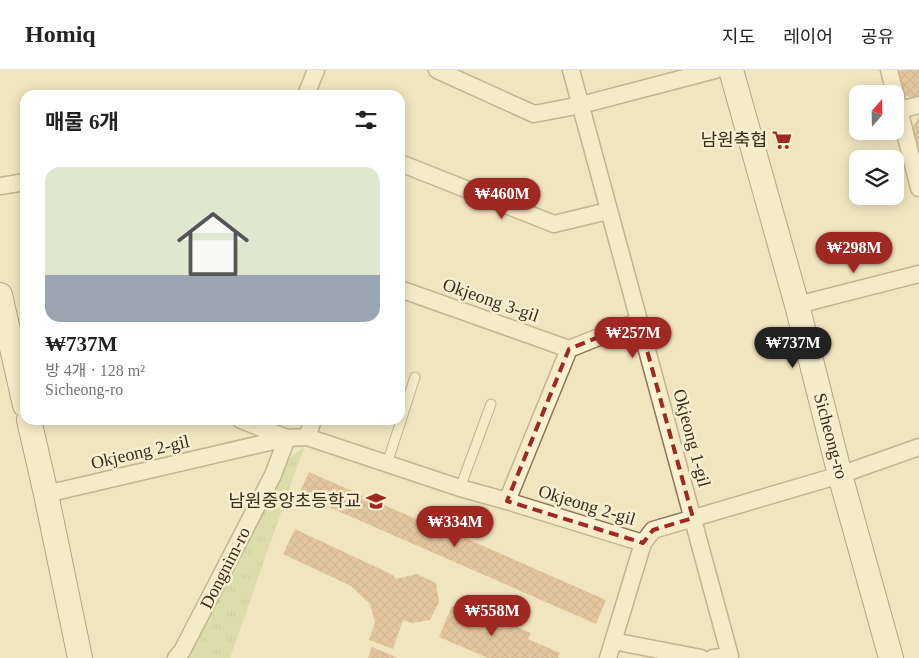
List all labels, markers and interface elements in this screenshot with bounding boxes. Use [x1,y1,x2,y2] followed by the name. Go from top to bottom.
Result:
[25,21,96,47] text: Homiq
[722,27,755,47] text: 지도
[783,27,833,47] text: 레이어
[861,27,894,47] text: 공유
[849,85,904,140] north arrow
[849,85,904,205] map controls
[352,106,380,134] icon: filters
[45,110,119,134] text: 매물 6개
[771,129,793,151] supermarket icon: 남원축협
[701,130,767,150] place label: 남원축협
[849,150,904,205] button: layers
[467,178,537,220] pin: ₩460M
[474,185,530,202] text: ₩460M
[168,199,258,289] icon: home
[819,232,889,274] pin: ₩298M
[826,239,882,256] text: ₩298M
[440,274,542,326] street label: Okjeong 3-gil
[598,316,668,359] pin: ₩257M
[605,324,661,341] text: ₩257M
[758,326,828,369] pin: ₩737M
[45,332,117,356] text: ₩737M
[765,334,821,351] text: ₩737M
[45,362,145,379] text: 방 4개 · 128 m²
[45,381,123,398] text: Sicheong-ro
[669,387,715,489] street label: Okjeong 1-gil
[810,391,852,481] street label: Sicheong-ro
[89,431,191,473] street label: Okjeong 2-gil
[536,481,638,529] street label: Okjeong 2-gil
[365,490,387,512] school or university icon: 남원중앙초등학교
[229,491,361,511] place label: 남원중앙초등학교
[420,506,490,548] pin: ₩334M
[427,513,483,530] text: ₩334M
[196,524,254,612] street label: Dongnim-ro
[457,594,527,637] pin: ₩558M
[464,602,520,619] text: ₩558M

